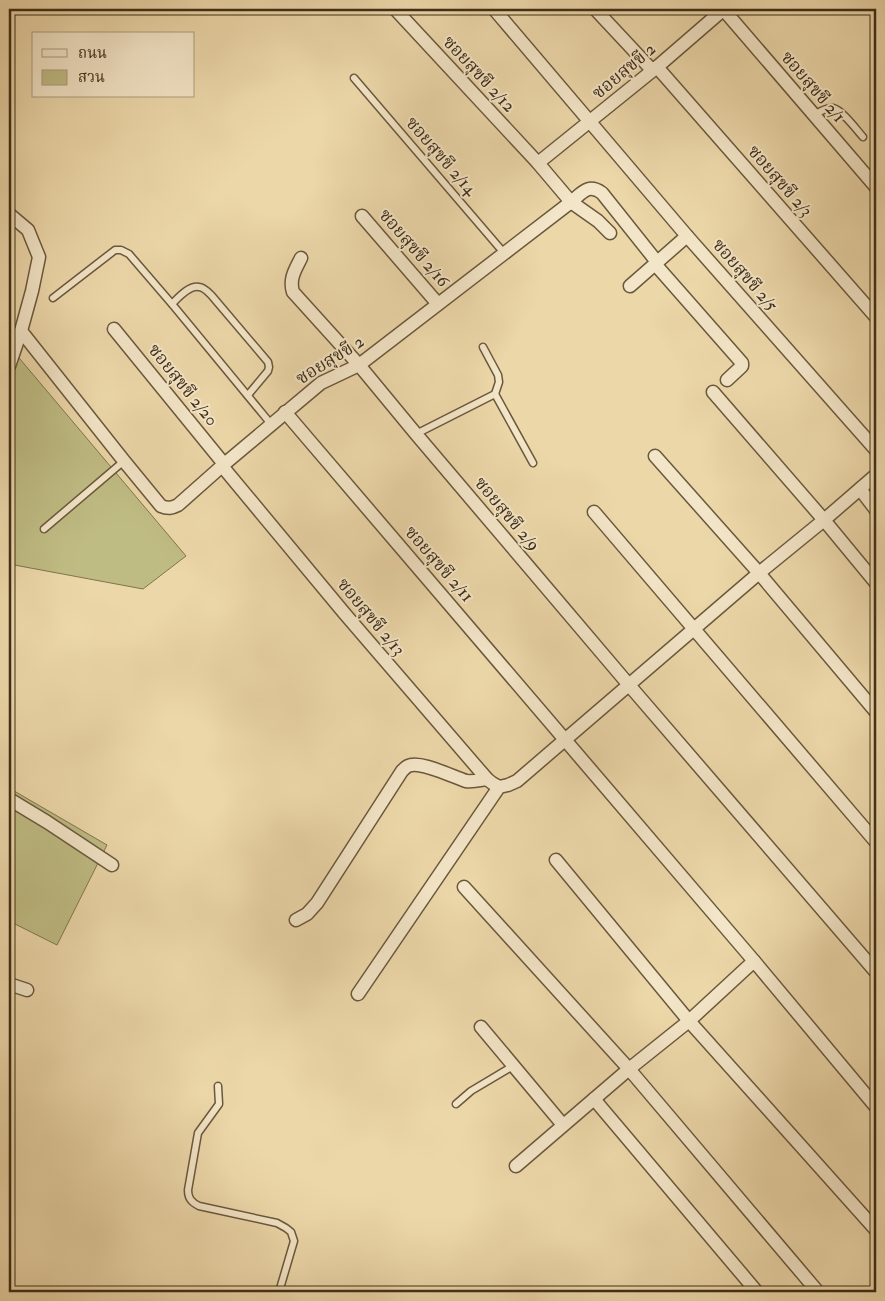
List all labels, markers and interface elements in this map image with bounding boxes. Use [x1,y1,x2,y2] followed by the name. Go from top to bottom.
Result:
[438,31,520,117] street label: ซอยสุขขี 2/12
[32,32,195,98] legend
[587,38,661,104] street label: ซอยสุขขี 2
[78,44,107,63] text: ถนน
[776,46,850,128] street label: ซอยสุขขี 2/1
[78,68,105,87] text: สวน
[400,112,482,201] street label: ซอยสุขขี 2/14
[742,140,818,222] street label: ซอยสุขขี 2/3
[374,204,455,293] street label: ซอยสุขขี 2/16
[707,234,783,316] street label: ซอยสุขขี 2/5
[291,330,369,390] street label: ซอยสุขขี 2
[143,339,223,431] street label: ซอยสุขขี 2/20
[469,472,545,556] street label: ซอยสุขขี 2/9
[399,521,479,607] street label: ซอยสุขขี 2/11
[332,573,410,661] street label: ซอยสุขขี 2/13

